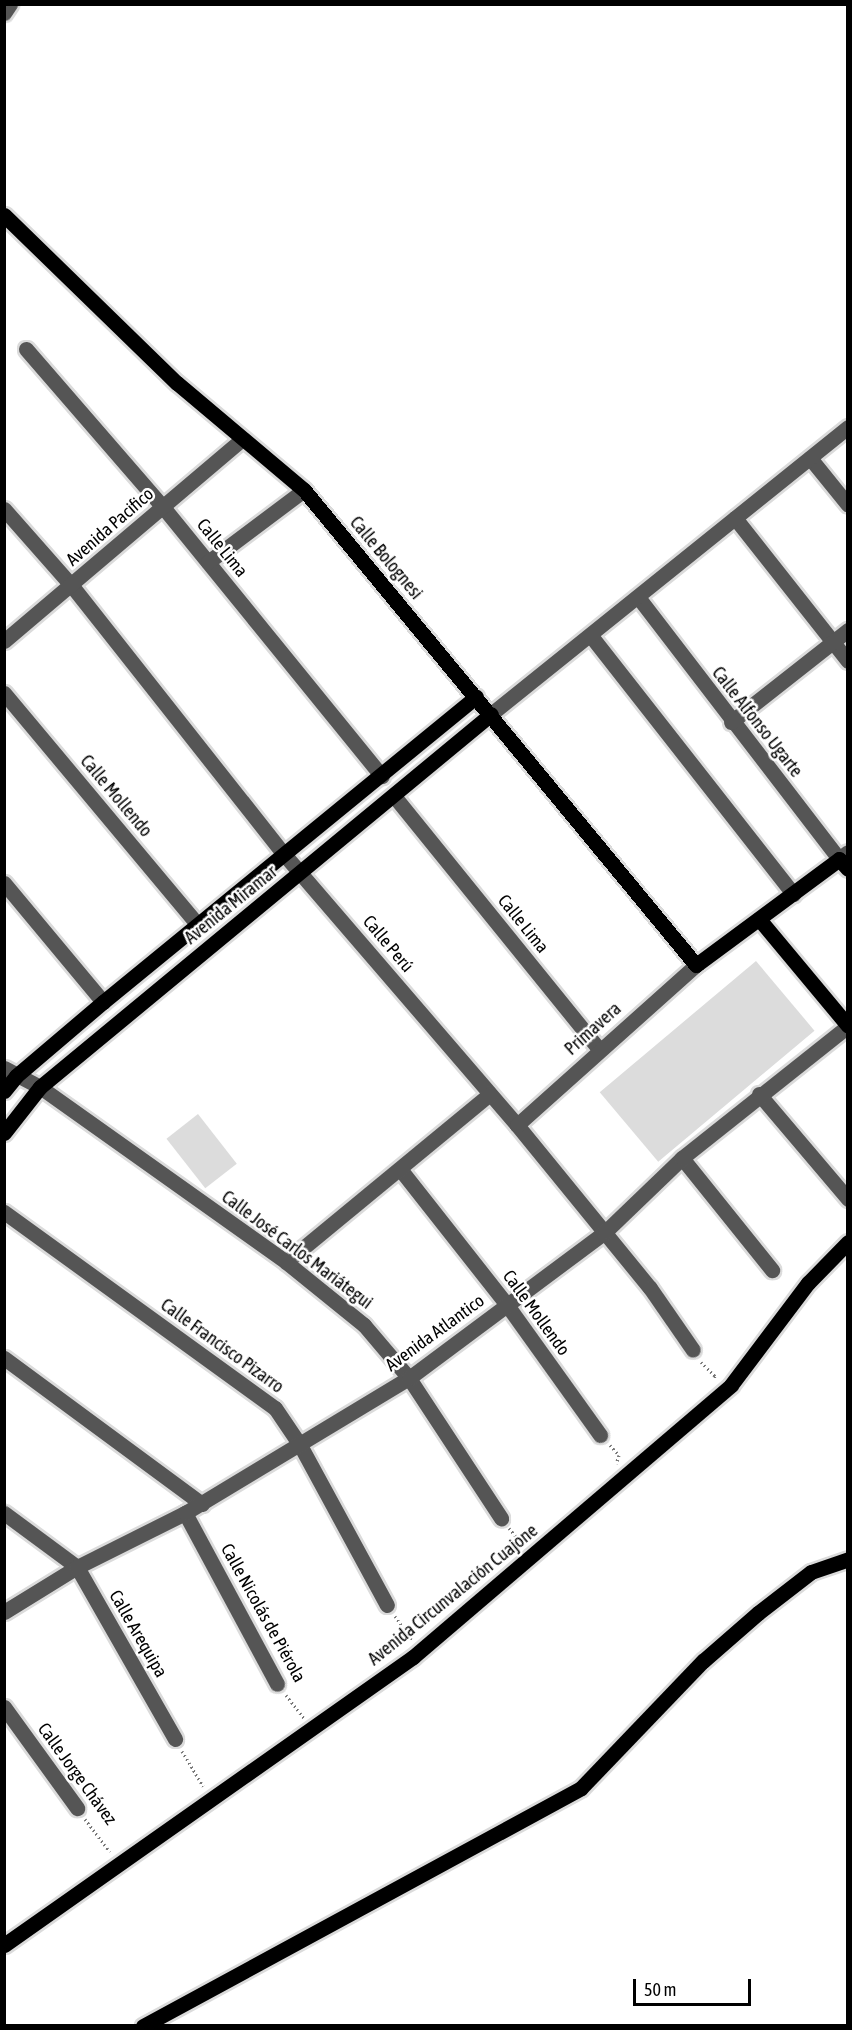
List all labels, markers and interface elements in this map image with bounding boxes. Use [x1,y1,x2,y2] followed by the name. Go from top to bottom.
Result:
[62,483,158,571] street label: Avenida Pacifico
[345,512,427,604] street label: Calle Bolognesi
[192,514,252,582] street label: Calle Lima
[707,662,807,782] street label: Calle Alfonso Ugarte
[76,751,156,841] street label: Calle Mollendo
[180,861,282,949] street label: Avenida Miramar
[493,890,553,958] street label: Calle Lima
[358,911,418,977] street label: Calle Perú
[560,998,626,1060] street label: Primavera
[217,1186,377,1314] street label: Calle José Carlos Mariátegui
[498,1266,574,1360] street label: Calle Mollendo
[381,1290,489,1376] street label: Avenida Atlantico
[156,1294,288,1398] street label: Calle Francisco Pizarro
[364,1520,542,1670] street label: Avenida Circunvalación Cuajone
[216,1540,310,1686] street label: Calle Nicolás de Piérola
[104,1587,172,1681] street label: Calle Arequipa
[33,1719,121,1829] street label: Calle Jorge Chávez
[636,1967,754,2005] scale bar
[644,1979,676,2000] text: 50 m

